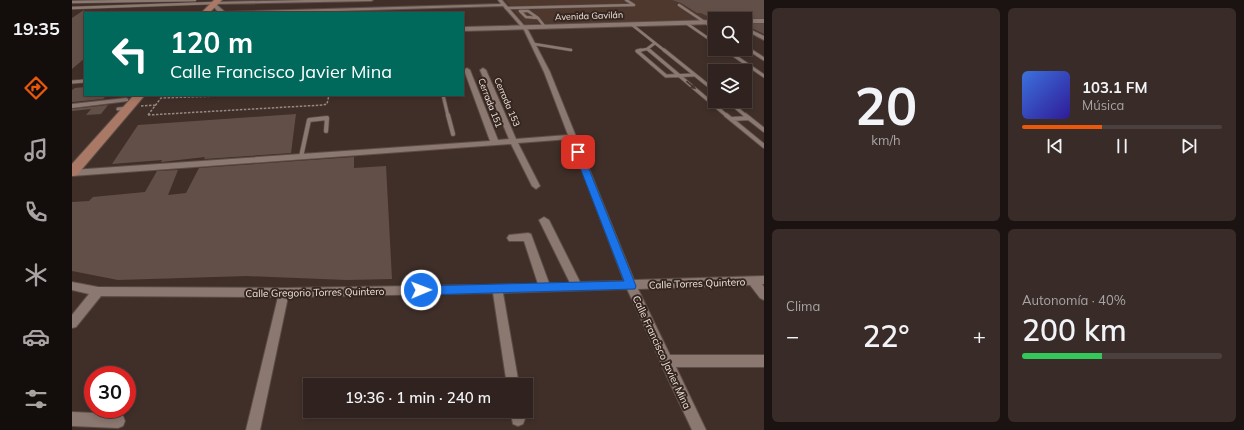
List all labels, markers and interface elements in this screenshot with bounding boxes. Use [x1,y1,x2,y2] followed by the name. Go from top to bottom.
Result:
[555,9,623,22] street label: Avenida Gavilán
[708,12,752,108] map controls
[708,12,752,56] button: search
[12,17,60,40] text: 19:35
[170,25,253,60] text: 120 m
[104,28,156,80] icon: left
[170,60,392,83] text: Calle Francisco Javier Mina
[708,64,752,108] button: layers
[855,73,917,138] text: 20
[22,74,50,102] icon: directions
[492,76,523,128] street label: Cerrada 153
[476,77,505,129] street label: Cerrada 151
[1082,78,1147,97] text: 103.1 FM
[686,81,697,90] one-way arrow
[1082,97,1124,113] text: Música
[871,132,901,148] text: km/h
[561,135,595,169] pin
[1044,135,1066,157] icon: previous
[1111,135,1133,157] icon: pause
[1178,135,1200,157] icon: next
[22,136,50,164] icon: music
[567,141,589,163] icon: arrive
[22,198,50,226] icon: phone
[22,261,50,289] icon: climate
[400,269,442,311] position arrow
[649,275,746,292] street label: Calle Torres Quintero
[245,285,385,300] street label: Calle Gregorio Torres Quintero
[1022,292,1126,308] text: Autonomía · 40%
[630,294,694,411] street label: Calle Francisco Javier Mina
[786,298,820,314] text: Clima
[1022,311,1127,349] text: 200 km
[862,317,910,355] text: 22°
[786,322,799,350] text: −
[973,322,986,350] text: +
[22,323,50,351] icon: car
[84,366,136,418] speed limit sign: 30
[22,385,50,413] icon: filters
[345,388,491,407] text: 19:36 · 1 min · 240 m

